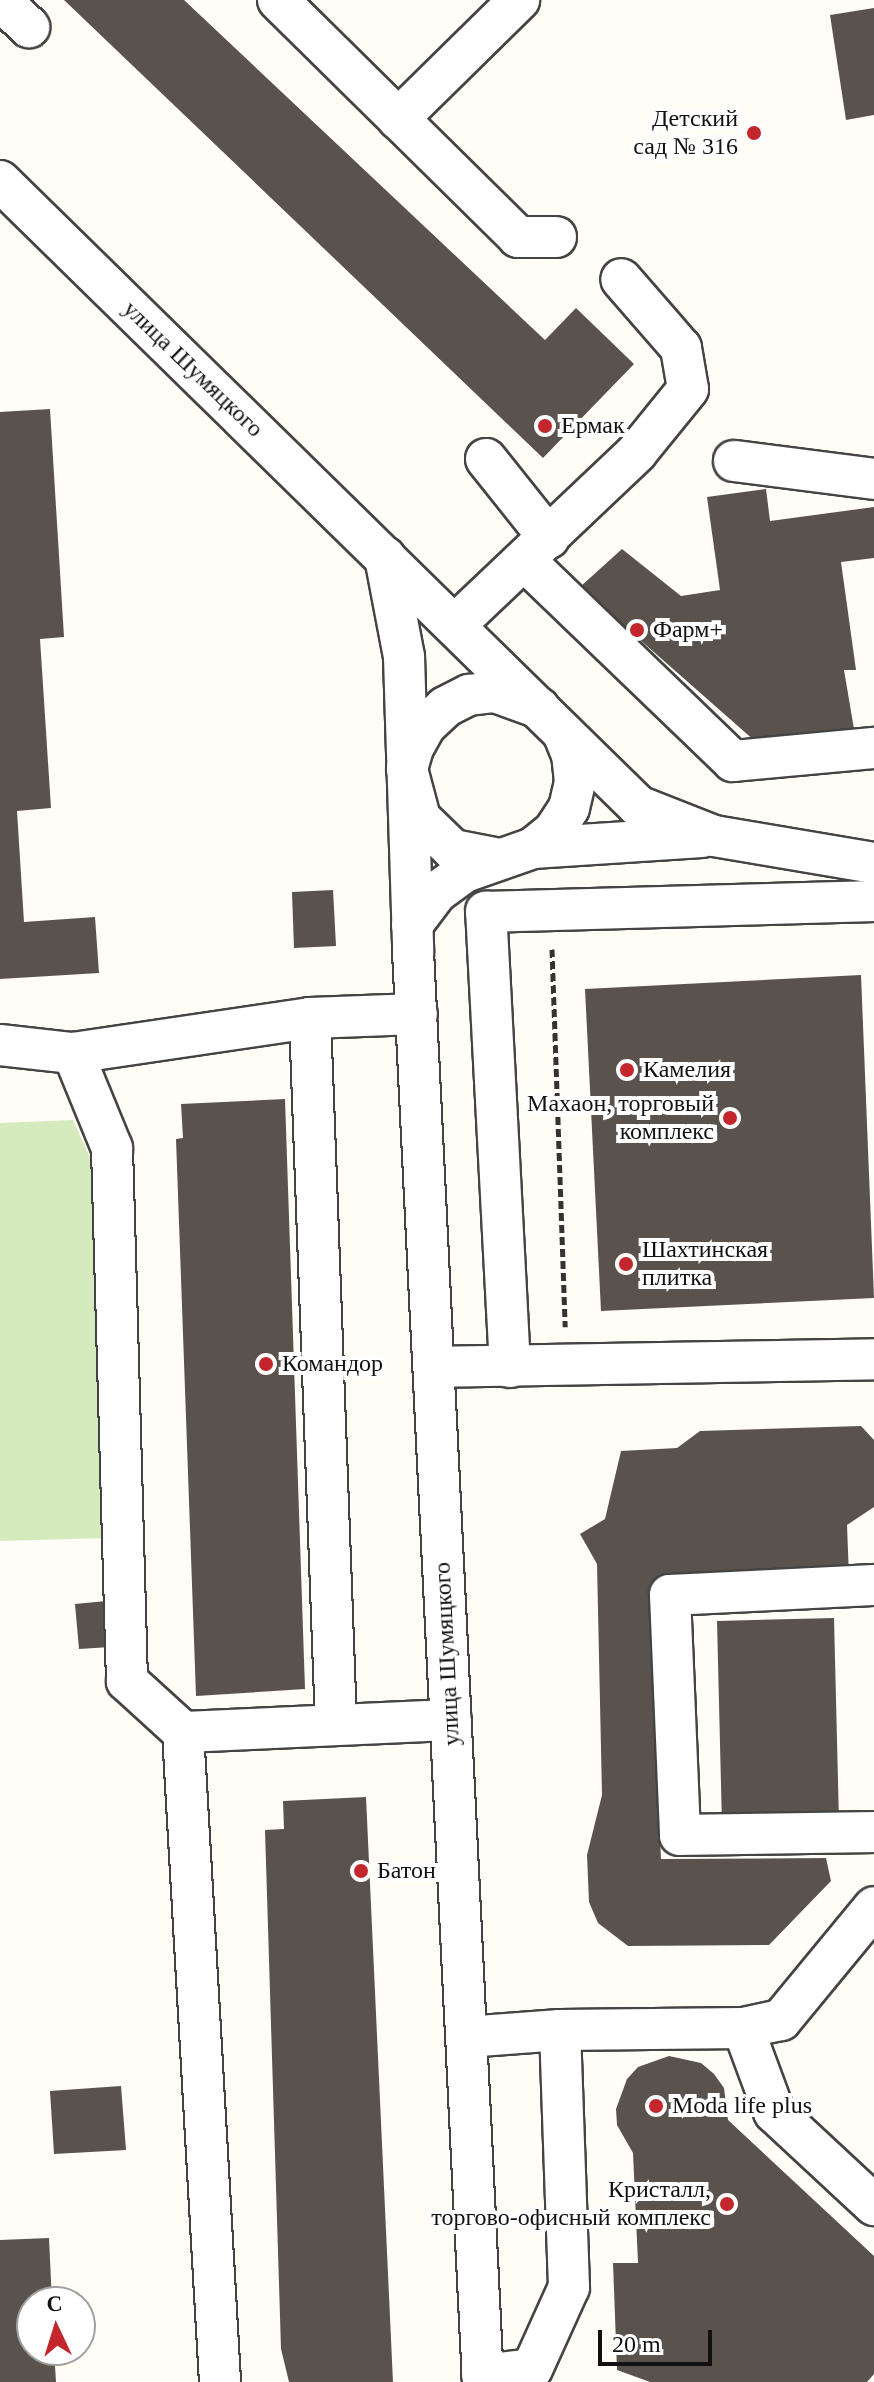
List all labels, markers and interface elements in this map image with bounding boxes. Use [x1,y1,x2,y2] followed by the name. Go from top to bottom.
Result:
[633,105,738,161] place label: Детский сад № 316
[745,124,763,142] marker: Детский сад № 316
[117,295,269,443] street label: улица Шумяцкого
[561,412,625,440] place label: Ермак
[536,417,554,435] marker: Ермак
[653,616,723,644] place label: Фарм+
[628,621,646,639] marker: Фарм+
[643,1056,731,1084] place label: Камелия
[618,1061,636,1079] marker: Камелия
[527,1090,714,1146] place label: Махаон, торговый комплекс
[721,1109,739,1127] marker: Махаон, торговый комплекс
[642,1236,768,1292] place label: Шахтинская плитка
[617,1255,635,1273] marker: Шахтинская плитка
[282,1350,383,1378] place label: Командор
[257,1355,275,1373] marker: Командор
[428,1561,466,1747] street label: улица Шумяцкого
[377,1857,436,1885] place label: Батон
[352,1862,370,1880] marker: Батон
[672,2092,812,2120] place label: Moda life plus
[647,2097,665,2115] marker: Moda life plus
[431,2176,711,2232] place label: Кристалл, торгово-офисный комплекс
[718,2195,736,2213] marker: Кристалл, торгово-офисный комплекс
[16,2286,96,2366] north arrow
[46,2291,63,2317] text: С
[602,2314,716,2364] scale bar
[612,2331,661,2357] text: 20 m

